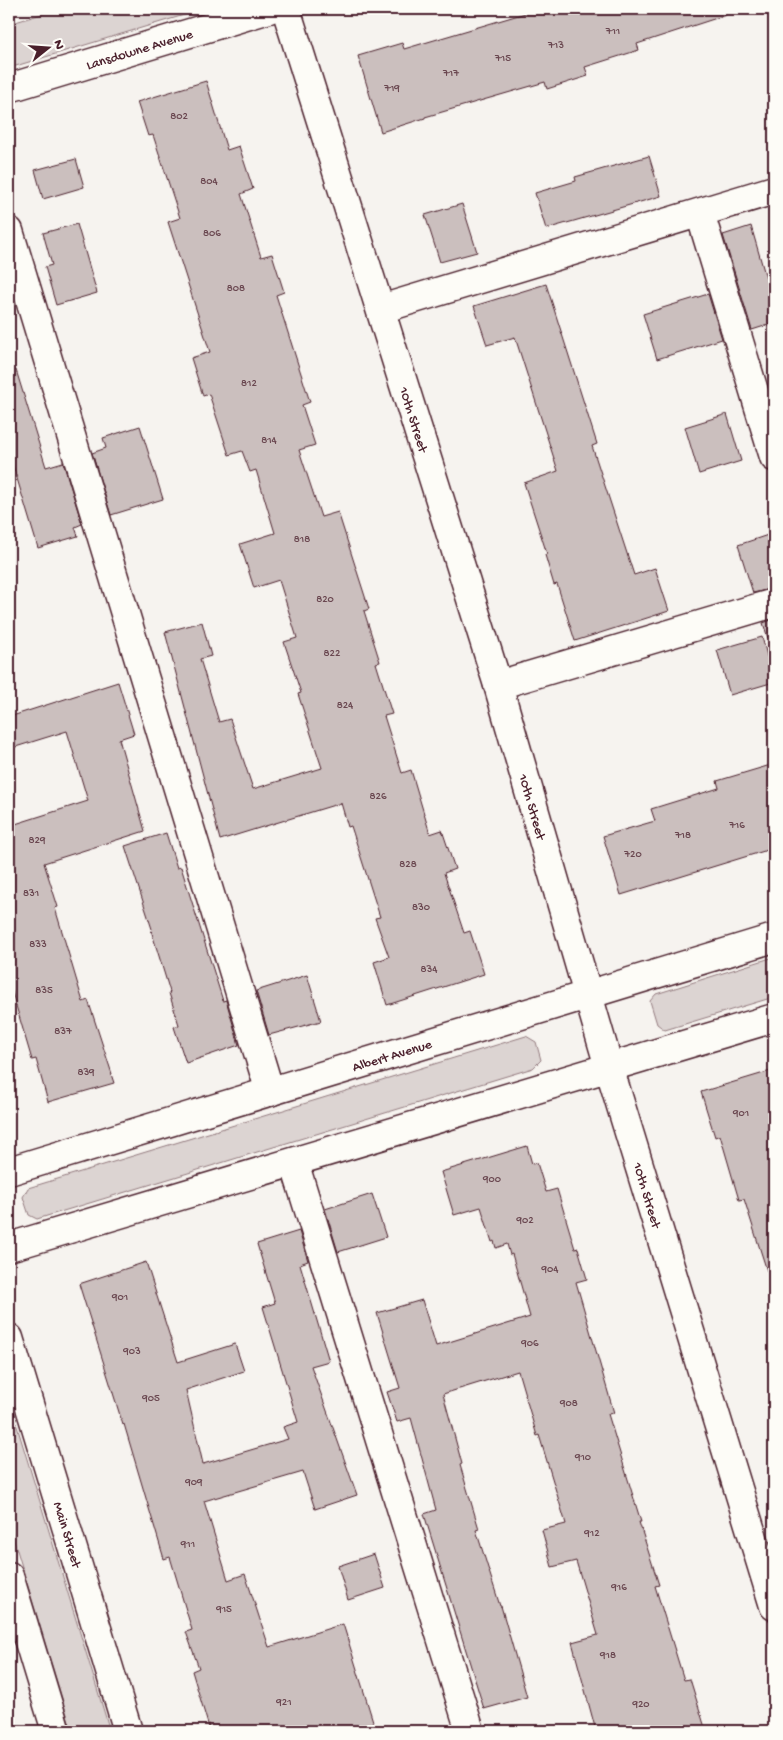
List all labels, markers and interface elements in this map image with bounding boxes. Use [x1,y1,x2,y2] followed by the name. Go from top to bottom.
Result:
[22,22,72,72] north arrow
[85,26,196,75] street label: Lansdowne Avenue
[605,26,620,38] house number: 711
[49,38,68,52] text: N
[547,40,564,52] house number: 713
[494,53,511,65] house number: 715
[442,68,459,80] house number: 717
[383,83,400,95] house number: 719
[170,111,188,123] house number: 802
[200,176,219,188] house number: 804
[203,228,221,240] house number: 806
[227,283,245,295] house number: 808
[241,378,258,390] house number: 812
[394,384,431,456] street label: 10th Street
[261,435,278,447] house number: 814
[294,534,310,546] house number: 818
[316,594,334,606] house number: 820
[324,648,341,660] house number: 822
[337,700,354,712] house number: 824
[513,771,549,843] street label: 10th Street
[370,791,387,803] house number: 826
[728,820,745,832] house number: 716
[674,830,691,842] house number: 718
[29,835,46,847] house number: 829
[623,849,642,861] house number: 720
[399,859,417,871] house number: 828
[23,888,39,900] house number: 831
[412,902,430,914] house number: 830
[29,939,47,951] house number: 833
[421,964,438,976] house number: 834
[35,985,53,997] house number: 835
[54,1026,72,1038] house number: 837
[351,1037,435,1077] street label: Albert Avenue
[77,1067,95,1079] house number: 839
[732,1108,749,1120] house number: 901
[627,1160,664,1232] street label: 10th Street
[482,1174,501,1186] house number: 900
[515,1215,534,1227] house number: 902
[541,1264,559,1276] house number: 904
[111,1292,128,1304] house number: 901
[520,1338,539,1350] house number: 906
[122,1346,141,1358] house number: 903
[141,1393,160,1405] house number: 905
[559,1398,578,1410] house number: 908
[574,1452,591,1464] house number: 910
[184,1477,203,1489] house number: 909
[48,1500,84,1571] street label: Main Street
[583,1528,600,1540] house number: 912
[180,1539,195,1551] house number: 911
[610,1582,627,1594] house number: 916
[215,1604,232,1616] house number: 915
[599,1650,616,1662] house number: 918
[275,1697,292,1709] house number: 921
[631,1699,650,1711] house number: 920

